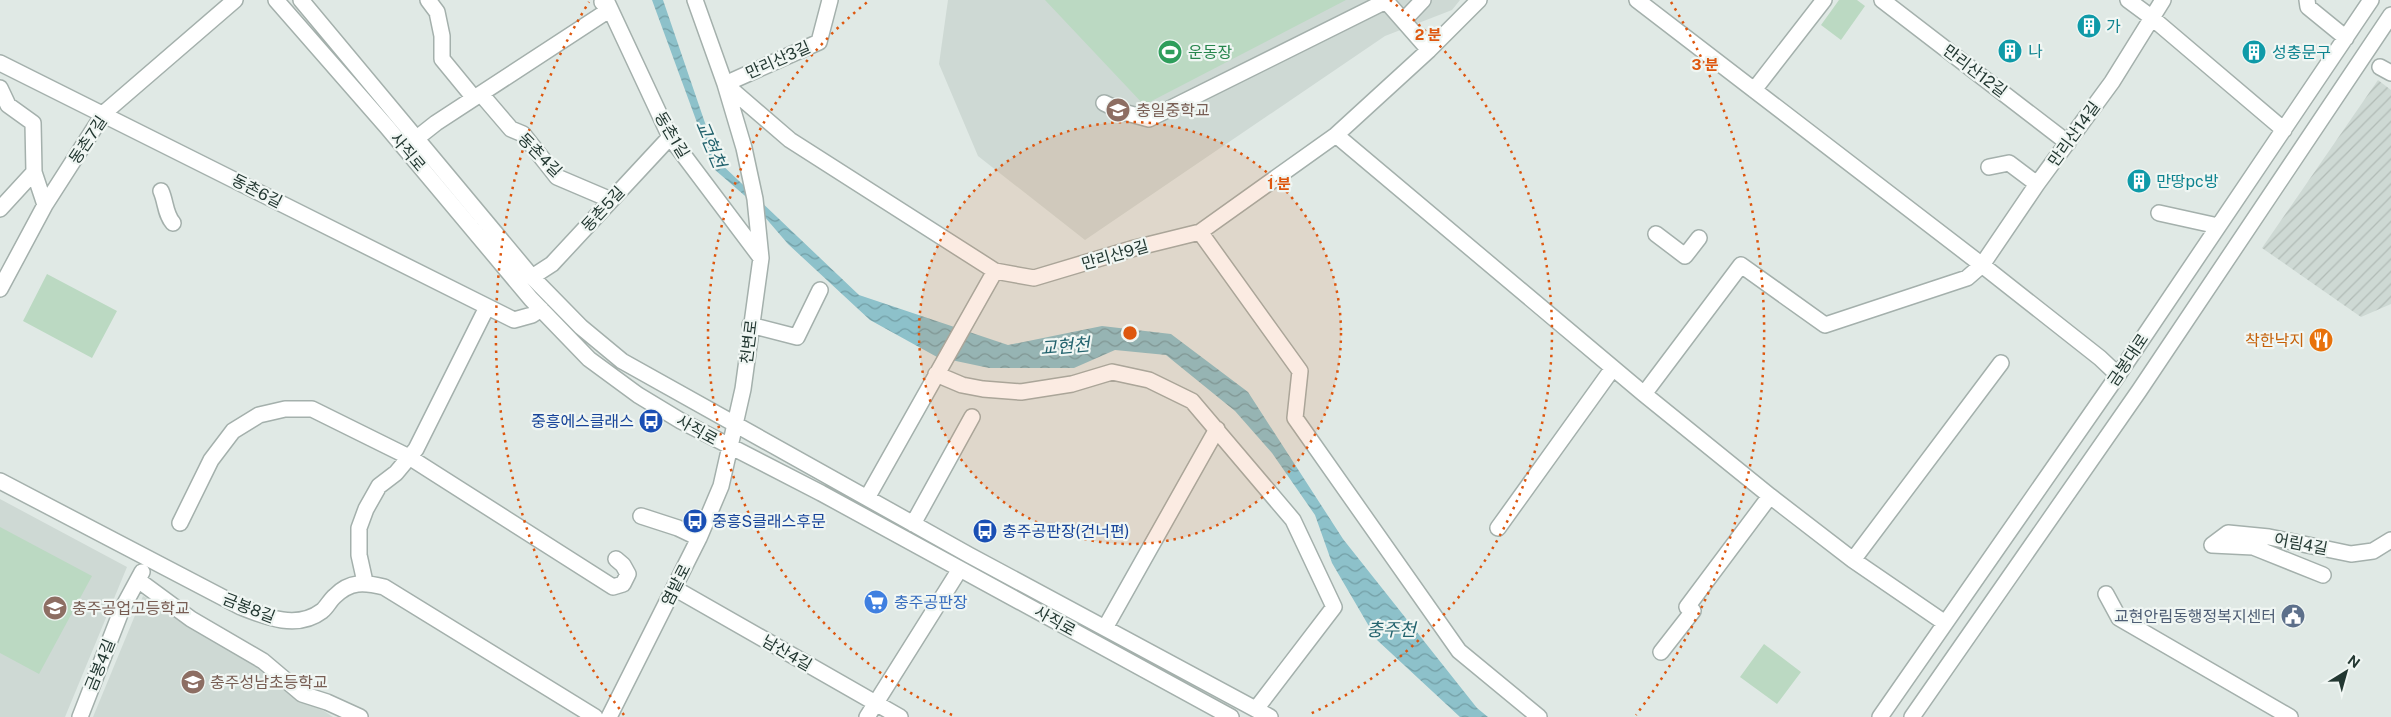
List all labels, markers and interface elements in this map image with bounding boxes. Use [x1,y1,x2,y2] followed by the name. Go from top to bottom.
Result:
[2076,13,2102,39] building icon: 가
[2106,17,2121,36] place label: 가
[1415,26,1442,43] text: 2 분
[743,37,813,83] street label: 만리산3길
[1997,38,2023,64] building icon: 나
[1157,39,1183,65] sports icon: 운동장
[2241,39,2267,65] building icon: 성충문구
[1939,41,2011,101] street label: 만리산12길
[2028,42,2043,61] place label: 나
[1188,43,1232,62] place label: 운동장
[2272,43,2331,62] place label: 성충문구
[1691,56,1719,73] text: 3 분
[1105,97,1131,123] school or university icon: 충일중학교
[2044,98,2104,170] street label: 만리산14길
[1136,101,1210,120] place label: 충일중학교
[651,108,693,162] street label: 동촌1길
[65,112,111,168] street label: 동촌7길
[692,117,731,173] water label: 교현천
[387,129,430,175] street label: 사직로
[514,129,566,181] street label: 동촌4길
[2126,168,2152,194] building icon: 만땅pc방
[229,170,285,212] street label: 동촌6길
[2156,172,2219,191] place label: 만땅pc방
[1267,175,1291,192] text: 1 분
[577,183,629,235] street label: 동촌5길
[1079,236,1151,274] street label: 만리산9길
[737,319,761,365] street label: 천변로
[1121,324,1139,342] centre of rings
[2308,327,2334,353] restaurant icon: 착한낙지
[2104,330,2152,390] street label: 금봉대로
[2245,331,2304,350] place label: 착한낙지
[1039,333,1093,359] water label: 교현천
[638,408,664,434] bus stop icon: 중흥에스클래스
[673,411,721,449] street label: 사직로
[531,412,634,431] place label: 중흥에스클래스
[682,508,708,534] bus stop icon: 중흥S클래스후문
[712,512,826,531] place label: 중흥S클래스후문
[972,518,998,544] bus stop icon: 충주공판장(건너편)
[1002,522,1130,541] place label: 충주공판장(건너편)
[2273,530,2329,558] street label: 어림4길
[658,561,695,609] street label: 염밭로
[220,589,278,627] street label: 금봉8길
[863,589,889,615] supermarket icon: 충주공판장
[894,593,968,612] place label: 충주공판장
[42,595,68,621] school or university icon: 충주공업고등학교
[72,599,190,618] place label: 충주공업고등학교
[1031,602,1079,640] street label: 사직로
[2280,603,2306,629] public building icon: 교현안림동행정복지센터
[2114,607,2276,626] place label: 교현안림동행정복지센터
[1366,619,1418,640] water label: 충주천
[759,631,815,675] street label: 남산4길
[81,636,119,694] street label: 금봉4길
[2321,647,2371,697] north arrow
[2345,652,2363,671] text: N
[180,669,206,695] school or university icon: 충주성남초등학교
[210,673,328,692] place label: 충주성남초등학교

